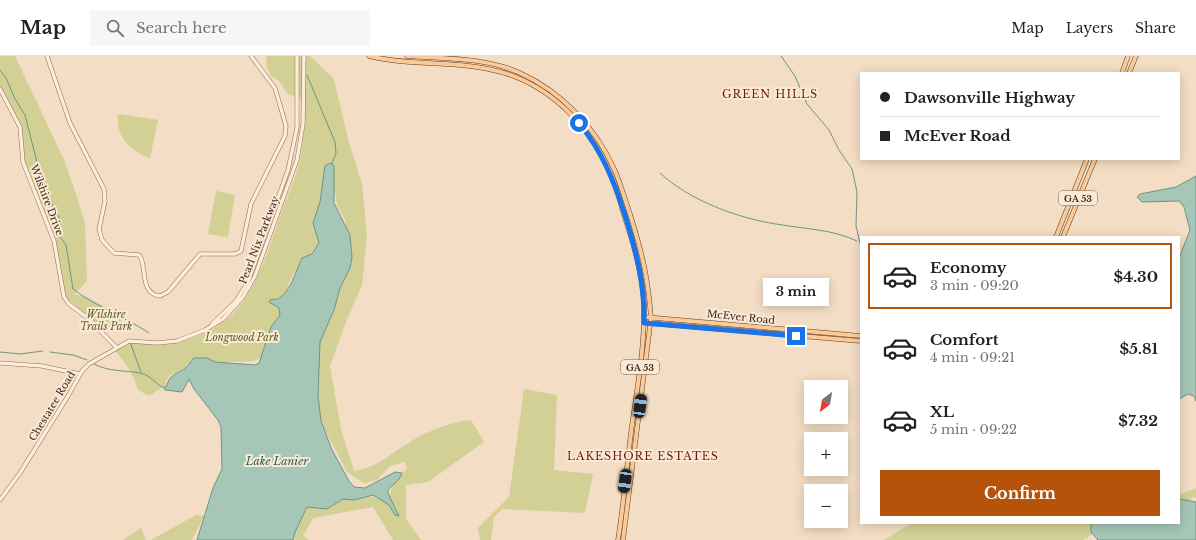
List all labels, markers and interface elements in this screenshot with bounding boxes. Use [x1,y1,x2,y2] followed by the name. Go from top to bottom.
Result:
[90,10,370,46] search box
[20,16,66,39] text: Map
[104,17,126,39] icon: search
[136,18,227,37] text: Search here
[1011,19,1044,37] text: Map
[1066,19,1113,37] text: Layers
[1135,19,1176,37] text: Share
[722,87,818,101] district label: GREEN HILLS
[904,88,1075,107] text: Dawsonville Highway
[570,114,588,132] route start
[904,126,1011,145] text: McEver Road
[27,162,67,238] street label: Wilshire Drive
[1059,191,1097,205] road number: GA 53
[236,194,282,286] street label: Pearl Nix Parkway
[882,258,918,294] icon: car
[930,258,1007,277] text: Economy
[1114,267,1158,286] text: $4.30
[930,277,1019,294] text: 3 min · 09:20
[763,278,829,306] callout: 3 min
[776,283,816,300] text: 3 min
[706,307,776,327] street label: McEver Road
[80,308,132,333] park label: Wilshire Trails Park
[787,327,805,345] route end
[882,330,918,366] icon: car
[930,330,998,349] text: Comfort
[204,331,279,344] park label: Longwood Park
[1119,339,1158,358] text: $5.81
[930,349,1015,366] text: 4 min · 09:21
[621,360,659,374] road number: GA 53
[26,368,78,443] street label: Chestatee Road
[804,380,848,424] north arrow
[804,380,848,528] map controls
[632,393,648,419] car
[882,402,918,438] icon: car
[930,402,954,421] text: XL
[1118,411,1158,430] text: $7.32
[930,421,1017,438] text: 5 min · 09:22
[804,432,848,476] button: +
[567,449,719,463] district label: LAKESHORE ESTATES
[245,454,309,468] water label: Lake Lanier
[617,468,633,494] car
[880,470,1160,516] button: Confirm
[804,484,848,528] button: −

